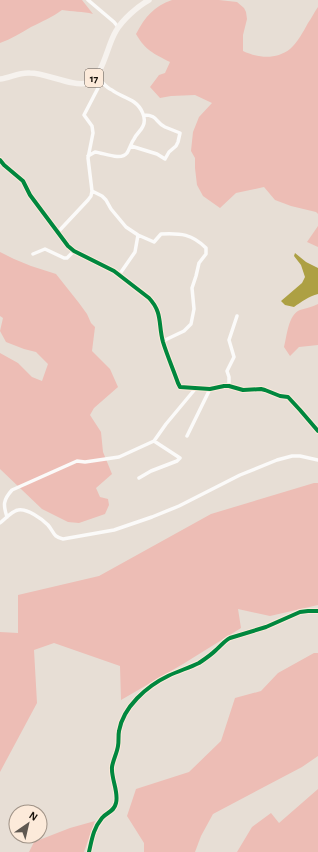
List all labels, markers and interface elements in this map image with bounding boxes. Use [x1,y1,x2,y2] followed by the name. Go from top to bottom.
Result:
[85,69,103,87] road number: 17
[8,804,48,844] north arrow
[27,809,40,823] text: N

